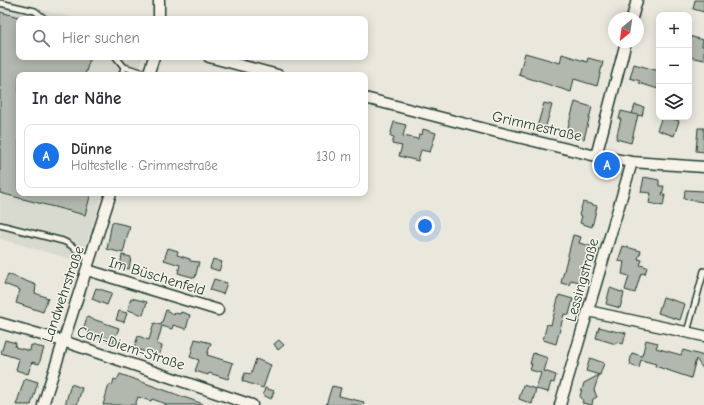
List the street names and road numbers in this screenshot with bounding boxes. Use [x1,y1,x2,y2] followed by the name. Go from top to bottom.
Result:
[490,107,584,145] street label: Grimmestraße
[561,236,603,324] street label: Lessingstraße
[38,243,88,345] street label: Landwehrstraße
[106,253,208,299] street label: Im Büschenfeld
[75,322,188,374] street label: Carl-Diem-Straße

